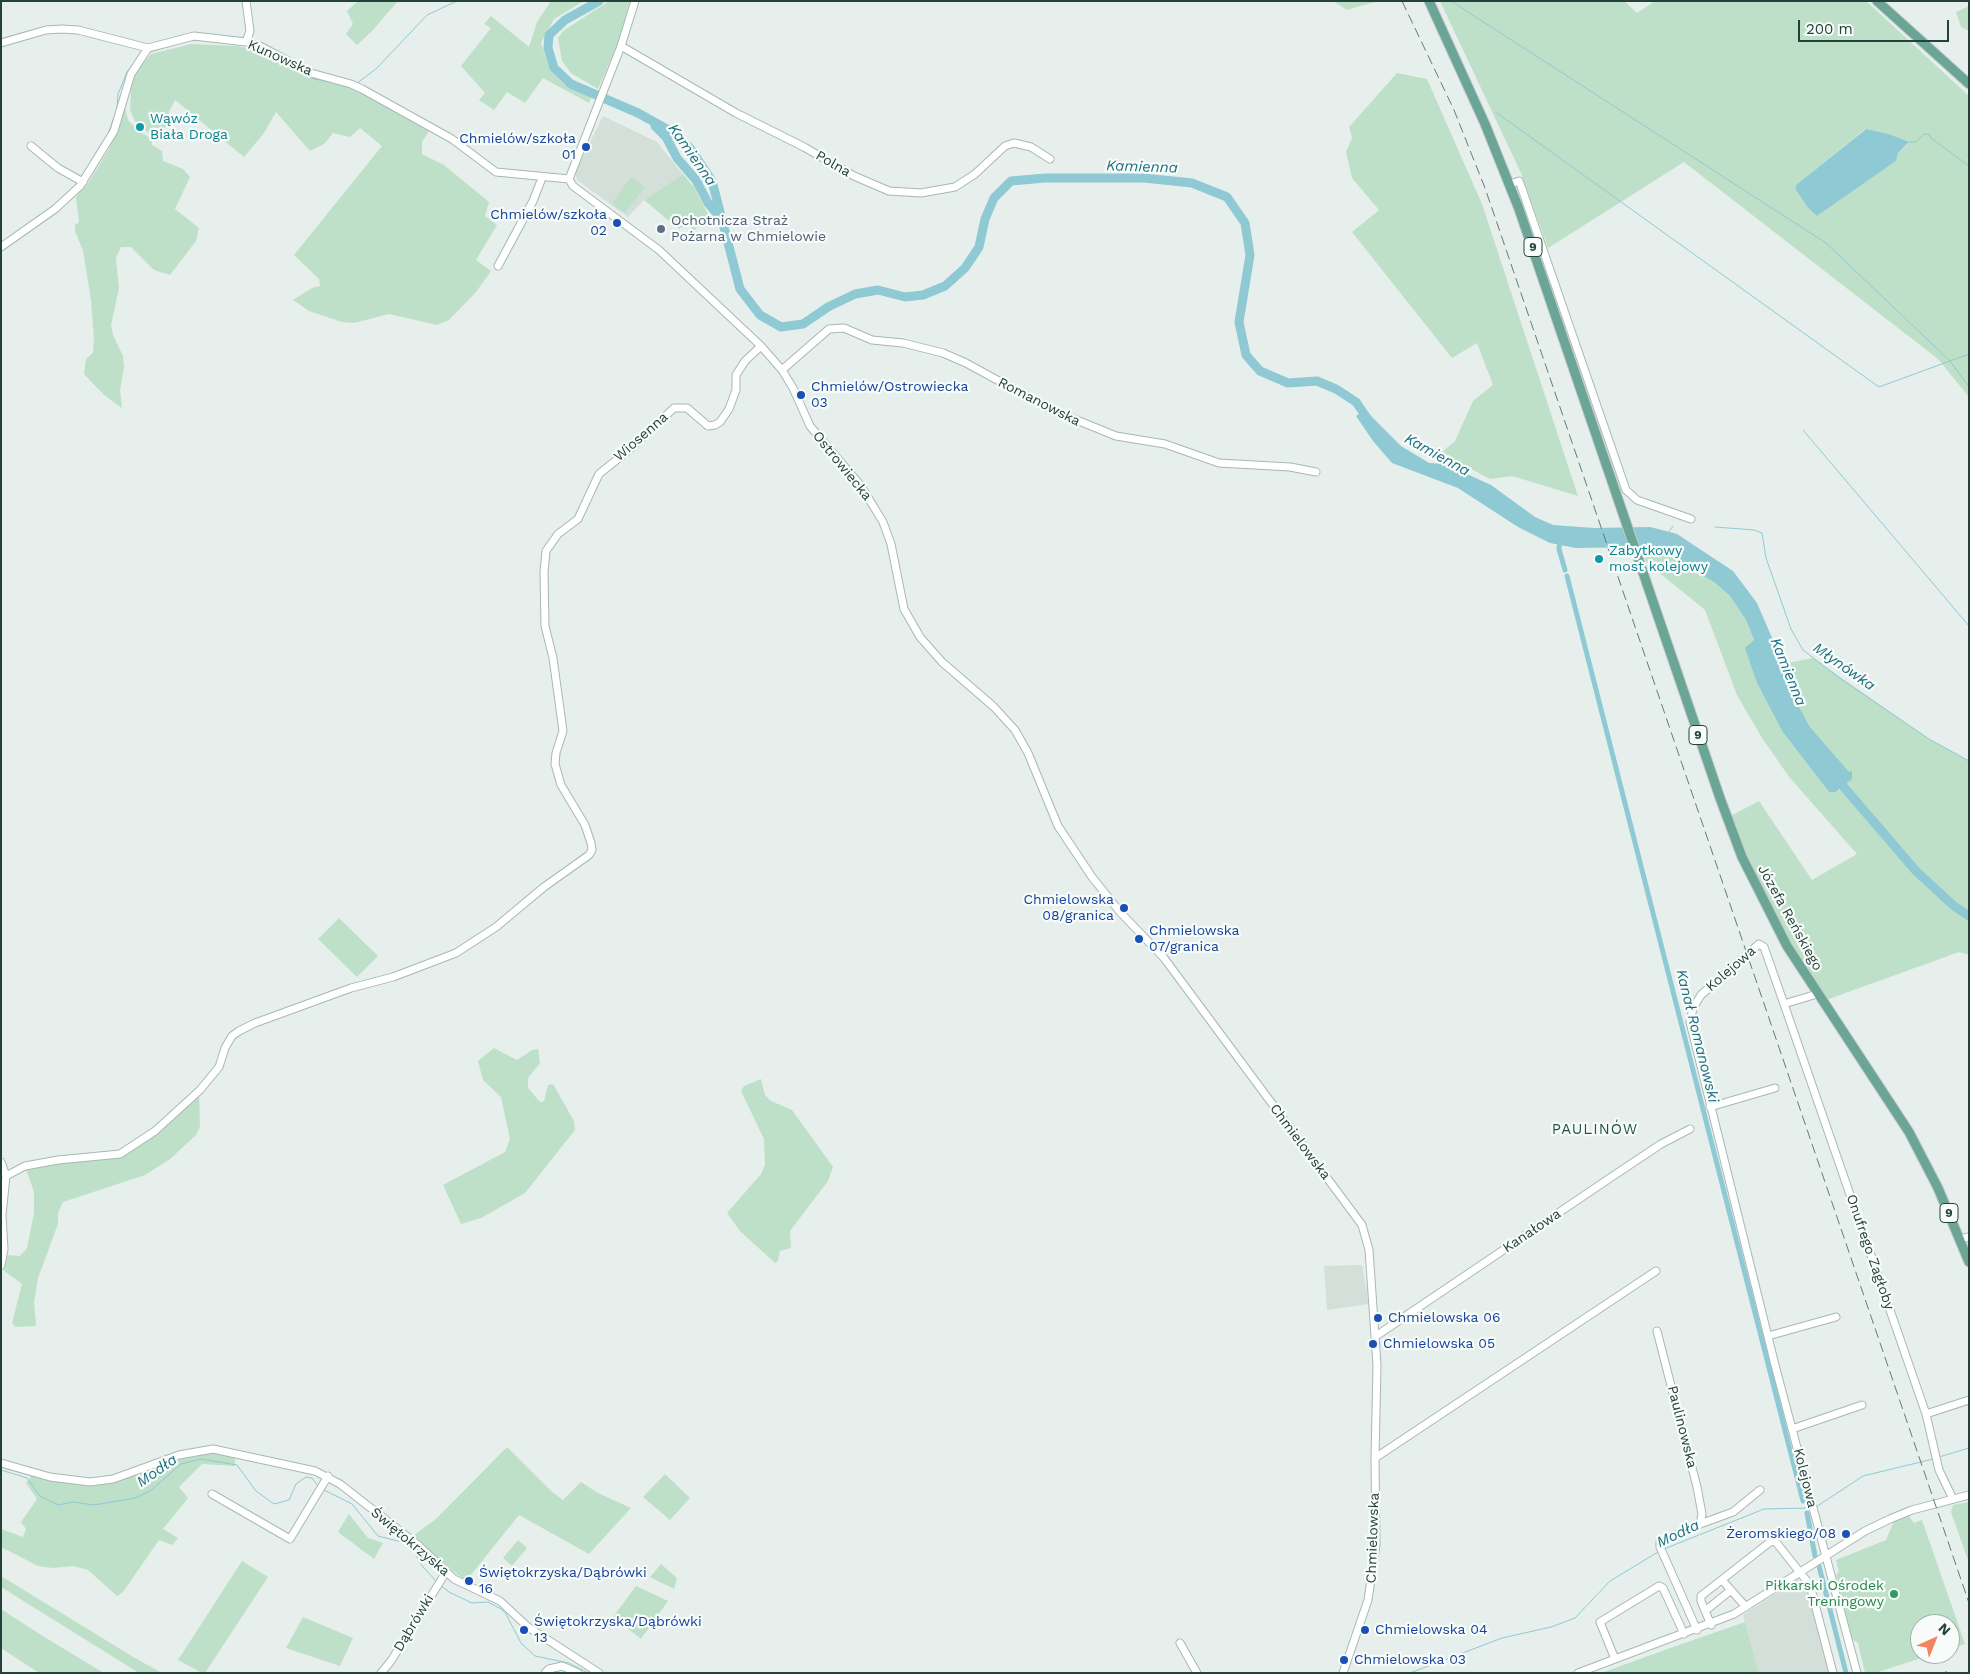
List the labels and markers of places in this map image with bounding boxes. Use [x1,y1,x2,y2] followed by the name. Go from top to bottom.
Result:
[150,111,228,144] place label: Wąwóz Biała Droga
[134,121,146,133] marker: Wąwóz Biała Droga
[459,131,576,164] place label: Chmielów/szkoła 01
[580,141,592,153] marker: Chmielów/szkoła 01
[490,207,607,240] place label: Chmielów/szkoła 02
[671,213,826,246] place label: Ochotnicza Straż Pożarna w Chmielowie
[611,217,623,229] marker: Chmielów/szkoła 02
[655,223,667,235] marker: Ochotnicza Straż Pożarna w Chmielowie
[811,379,968,412] place label: Chmielów/Ostrowiecka 03
[795,389,807,401] marker: Chmielów/Ostrowiecka 03
[1609,543,1708,576] place label: Zabytkowy most kolejowy
[1593,553,1605,565] marker: Zabytkowy most kolejowy
[1023,892,1114,924] place label: Chmielowska 08/granica
[1118,902,1130,914] marker: Chmielowska 08/granica
[1149,923,1240,956] place label: Chmielowska 07/granica
[1133,933,1145,945] marker: Chmielowska 07/granica
[1388,1310,1501,1326] place label: Chmielowska 06
[1372,1312,1384,1324] marker: Chmielowska 06
[1383,1336,1495,1352] place label: Chmielowska 05
[1367,1338,1379,1350] marker: Chmielowska 05
[1726,1526,1836,1542] place label: Żeromskiego/08
[1840,1528,1852,1540] marker: Żeromskiego/08
[479,1565,647,1598] place label: Świętokrzyska/Dąbrówki 16
[463,1575,475,1587] marker: Świętokrzyska/Dąbrówki 16
[1765,1578,1884,1610] place label: Piłkarski Ośrodek Treningowy
[1888,1588,1900,1600] marker: Piłkarski Ośrodek Treningowy
[534,1614,702,1646] place label: Świętokrzyska/Dąbrówki 13
[1375,1622,1488,1638] place label: Chmielowska 04
[518,1624,530,1636] marker: Świętokrzyska/Dąbrówki 13
[1359,1624,1371,1636] marker: Chmielowska 04
[1354,1652,1466,1668] place label: Chmielowska 03
[1338,1654,1350,1666] marker: Chmielowska 03

